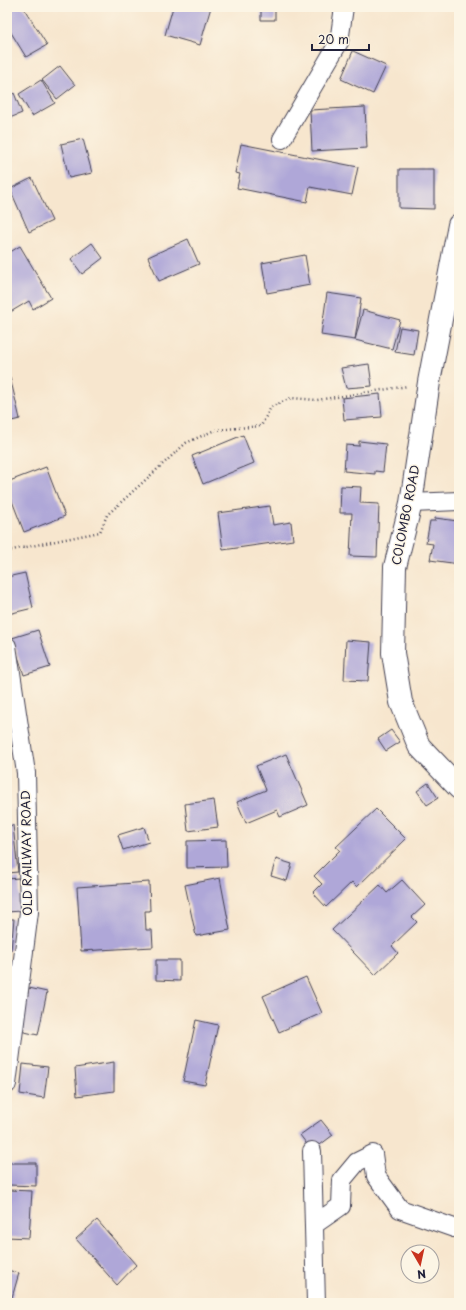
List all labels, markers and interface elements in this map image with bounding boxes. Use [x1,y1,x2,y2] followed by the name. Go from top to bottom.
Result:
[312,26,369,52] scale bar
[318,30,349,48] text: 20 m
[386,463,424,566] street label: COLOMBO ROAD
[16,790,36,916] street label: OLD RAILWAY ROAD
[400,1244,440,1284] north arrow
[416,1265,427,1283] text: N

